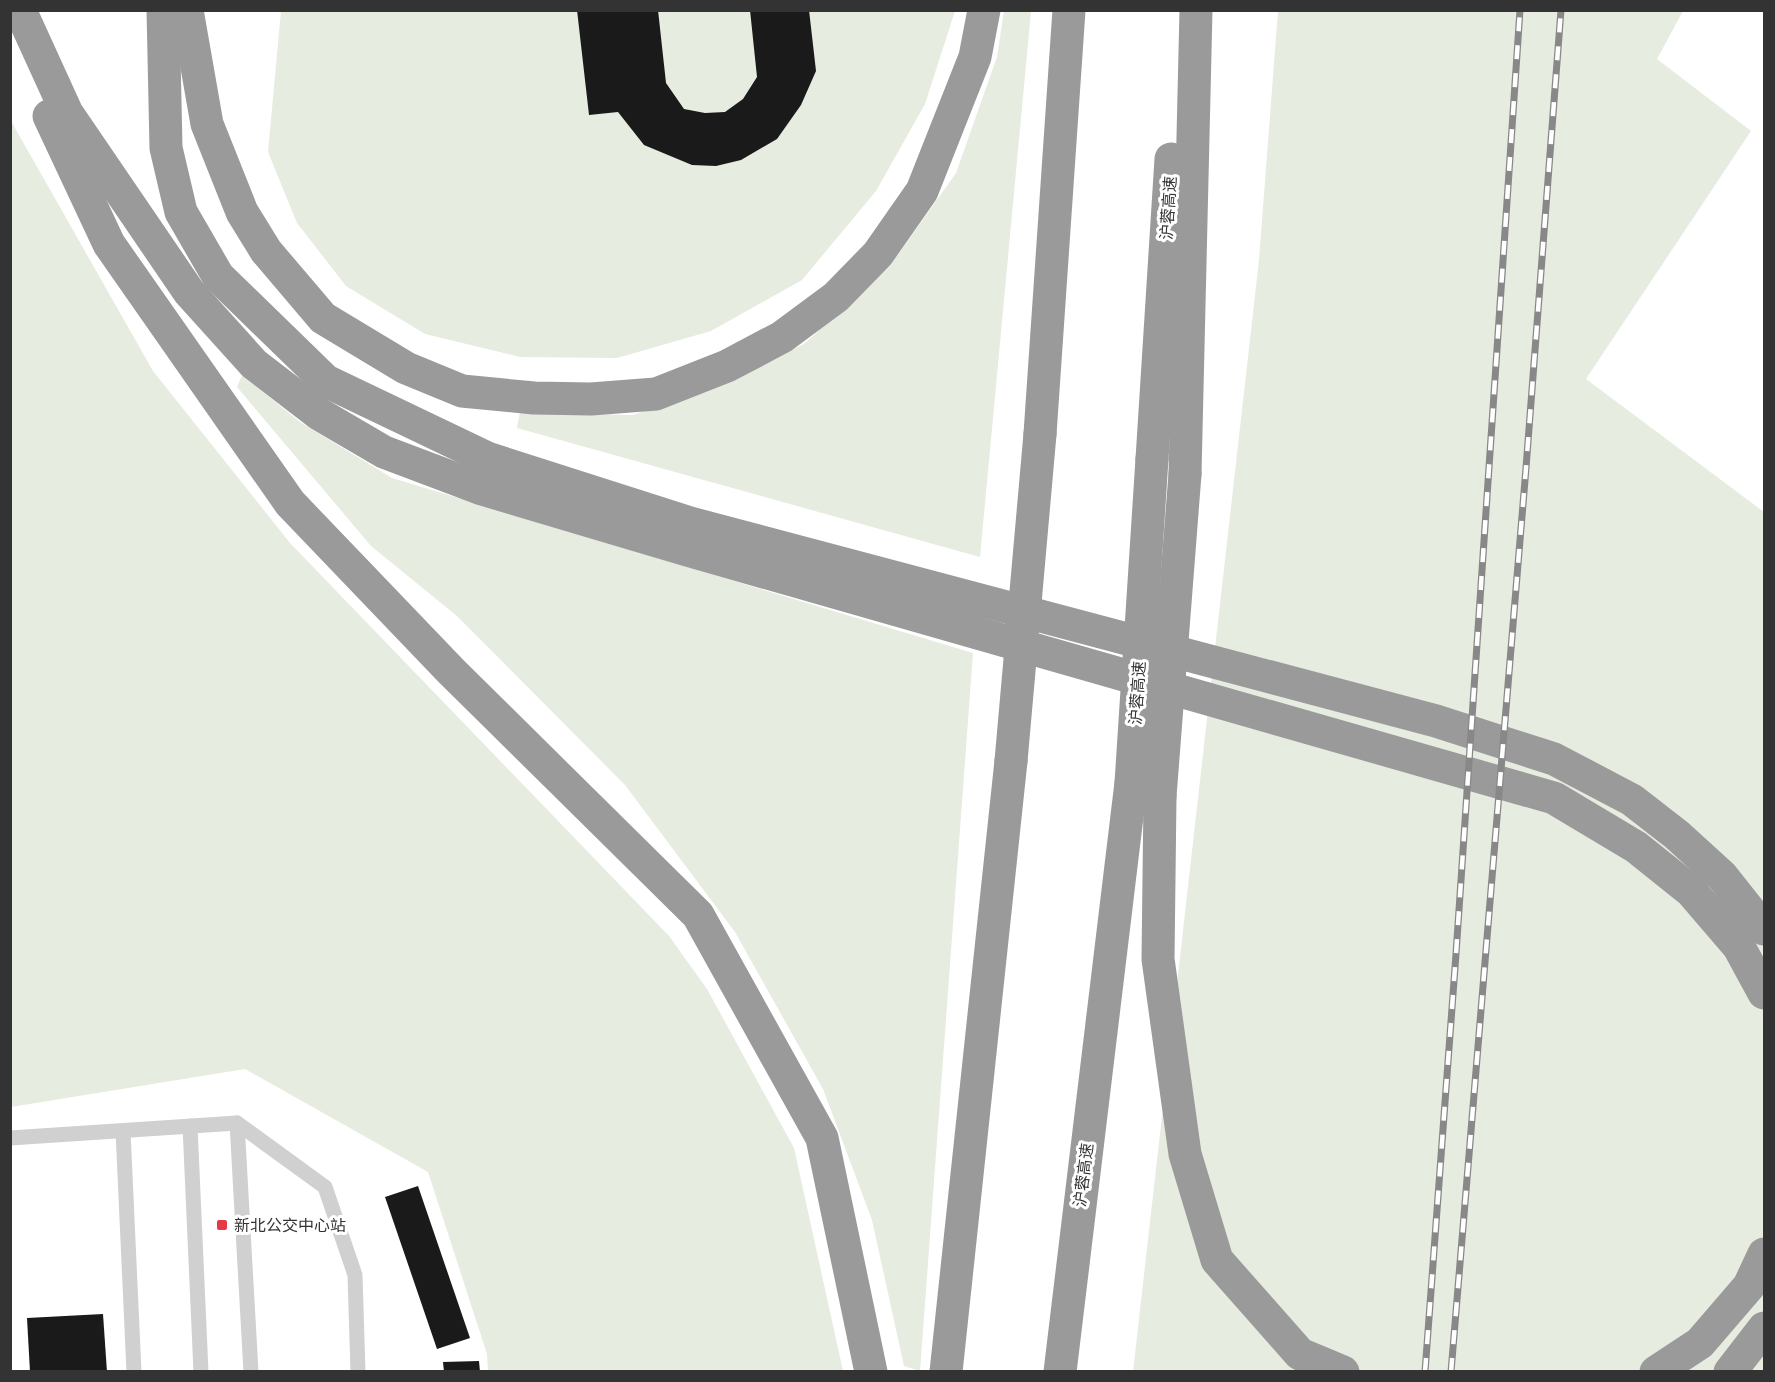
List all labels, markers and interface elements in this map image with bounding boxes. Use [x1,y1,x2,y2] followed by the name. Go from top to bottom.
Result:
[1155,175,1181,241] street label: 沪蓉高速
[1124,660,1150,726] street label: 沪蓉高速
[1068,1142,1098,1208] street label: 沪蓉高速
[234,1214,346,1236] place label: 新北公交中心站
[215,1218,229,1232] marker: 新北公交中心站

